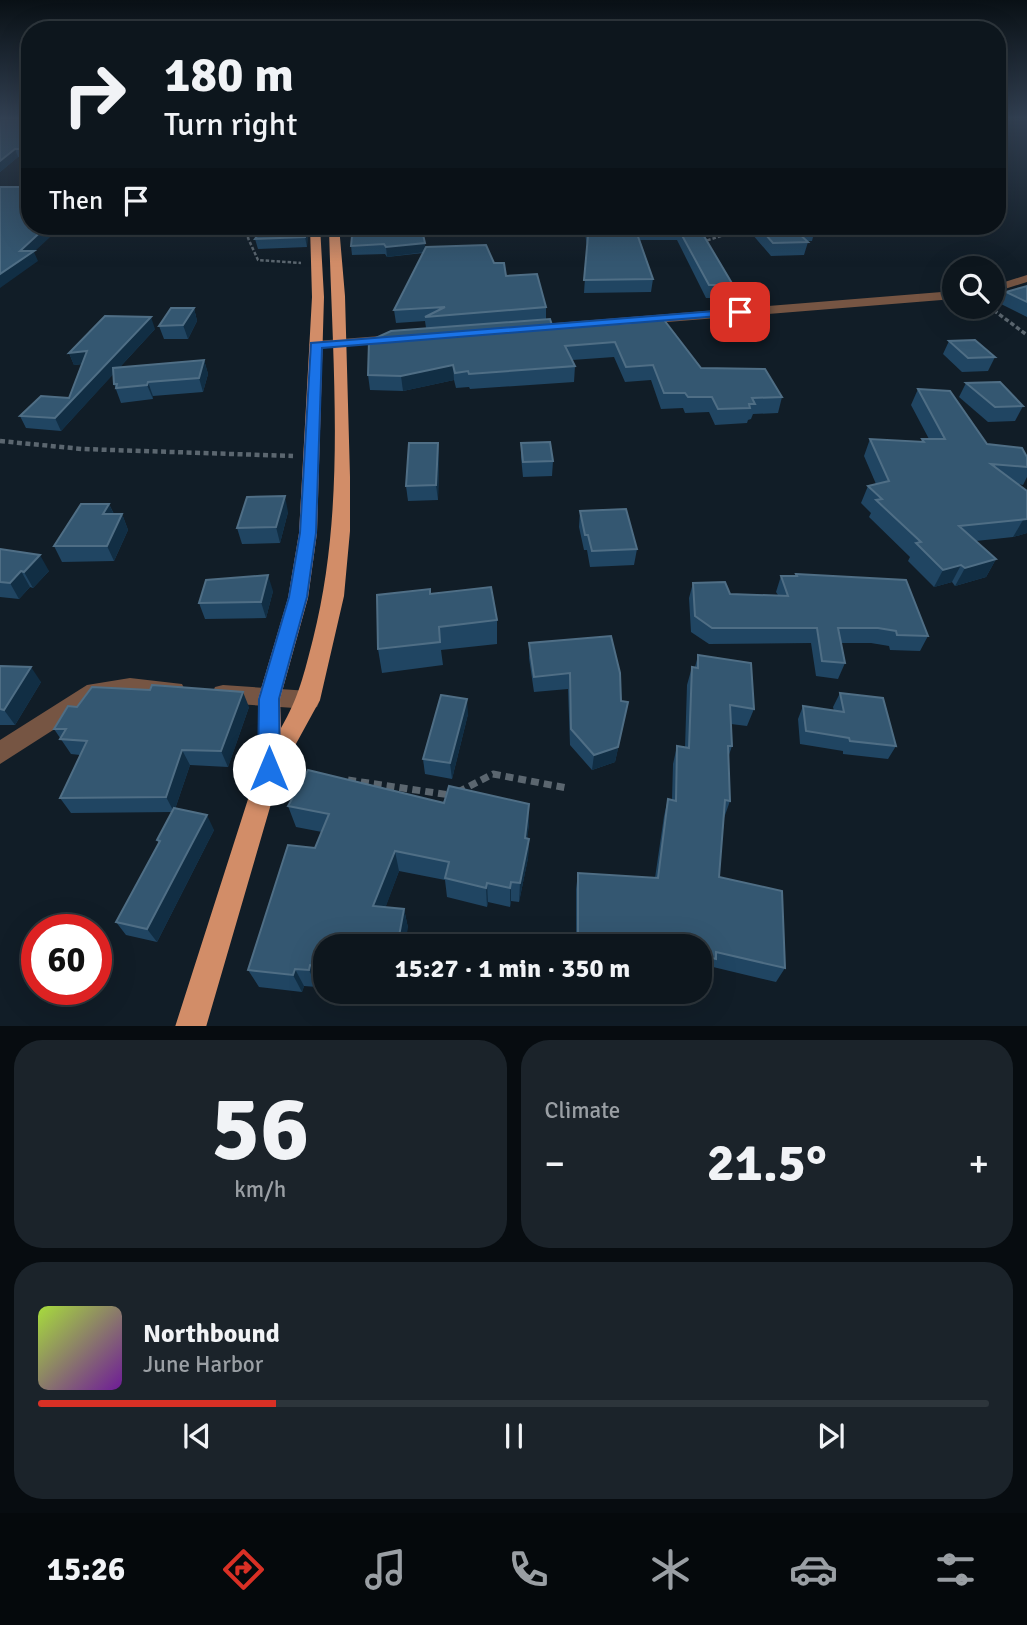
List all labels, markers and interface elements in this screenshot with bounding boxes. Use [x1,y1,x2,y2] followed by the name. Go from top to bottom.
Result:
[164,45,294,105] text: 180 m
[49,49,140,140] icon: right
[164,105,297,144] text: Turn right
[117,182,155,220] icon: arrive
[49,185,103,217] text: Then
[942,256,1005,319] map controls
[942,256,1005,319] button: search
[710,282,770,342] pin
[721,293,759,331] icon: arrive
[232,732,306,806] position arrow
[21,914,112,1005] speed limit sign: 60
[395,953,630,985] text: 15:27 · 1 min · 350 m
[211,1073,309,1186] text: 56
[545,1096,620,1125] text: Climate
[707,1131,827,1195] text: 21.5°
[545,1140,565,1187] text: −
[968,1140,989,1187] text: +
[234,1175,286,1204] text: km/h
[143,1318,280,1350] text: Northbound
[143,1350,263,1379] text: June Harbor
[178,1417,216,1455] icon: previous
[495,1417,533,1455] icon: pause
[812,1417,850,1455] icon: next
[219,1545,268,1594] icon: directions
[361,1545,410,1594] icon: music
[504,1545,553,1594] icon: phone
[646,1545,695,1594] icon: climate
[789,1545,838,1594] icon: car
[931,1545,980,1594] icon: filters
[47,1550,125,1589] text: 15:26

